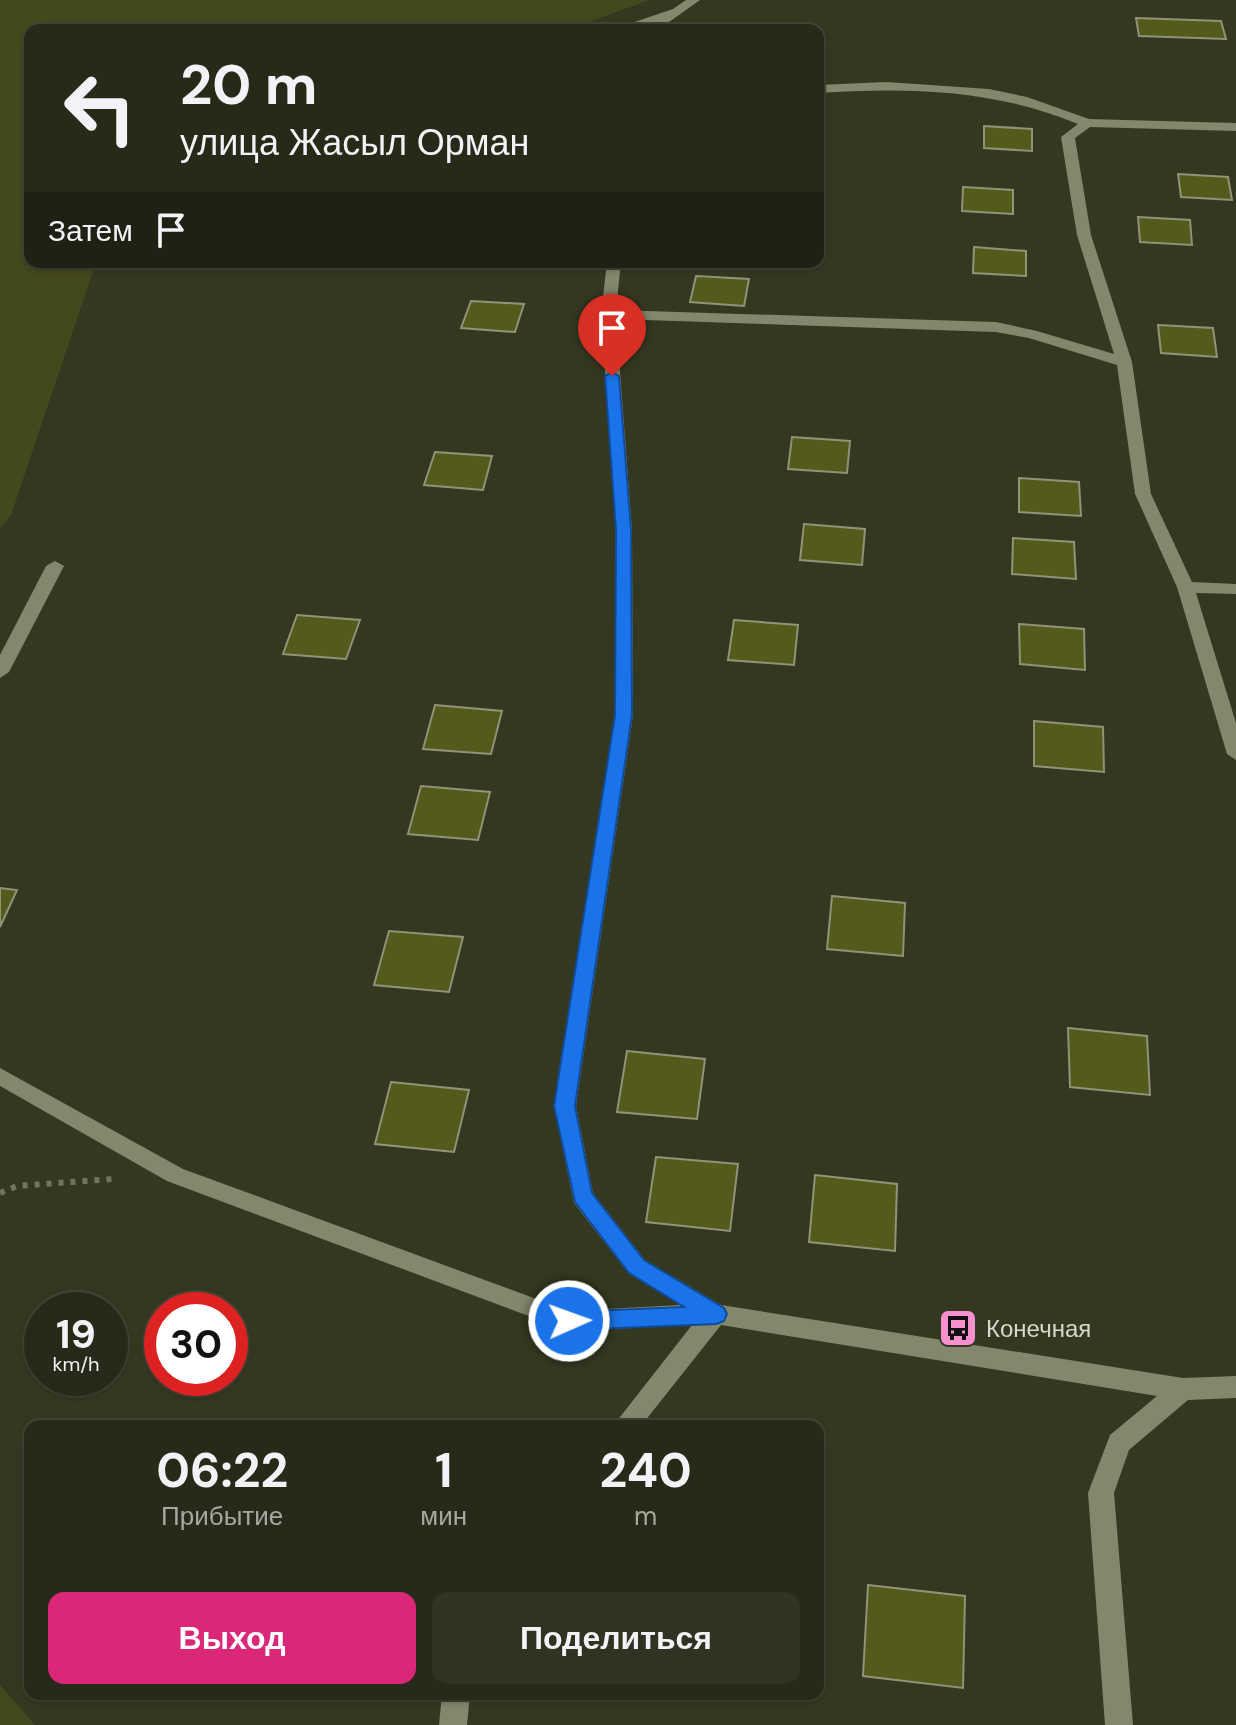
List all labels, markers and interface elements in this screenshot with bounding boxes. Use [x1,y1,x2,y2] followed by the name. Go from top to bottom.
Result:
[180,48,317,121] text: 20 m
[48,56,152,160] icon: left
[180,119,529,166] text: улица Жасыл Орман
[149,208,193,252] icon: arrive
[48,211,133,250] text: Затем
[578,294,646,376] pin
[590,306,634,350] icon: arrive
[527,1279,611,1363] position arrow
[144,1292,248,1396] speed limit sign: 30
[937,1307,979,1349] bus stop icon: Конечная
[56,1308,96,1360] text: 19
[986,1313,1091,1344] place label: Конечная
[52,1351,100,1377] text: km/h
[156,1439,288,1502] text: 06:22
[435,1439,452,1502] text: 1
[599,1439,692,1502] text: 240
[161,1499,283,1533] text: Прибытие
[420,1499,467,1533] text: мин
[634,1499,657,1533] text: m
[48,1592,416,1684] button: Выход
[432,1592,800,1684] button: Поделиться

